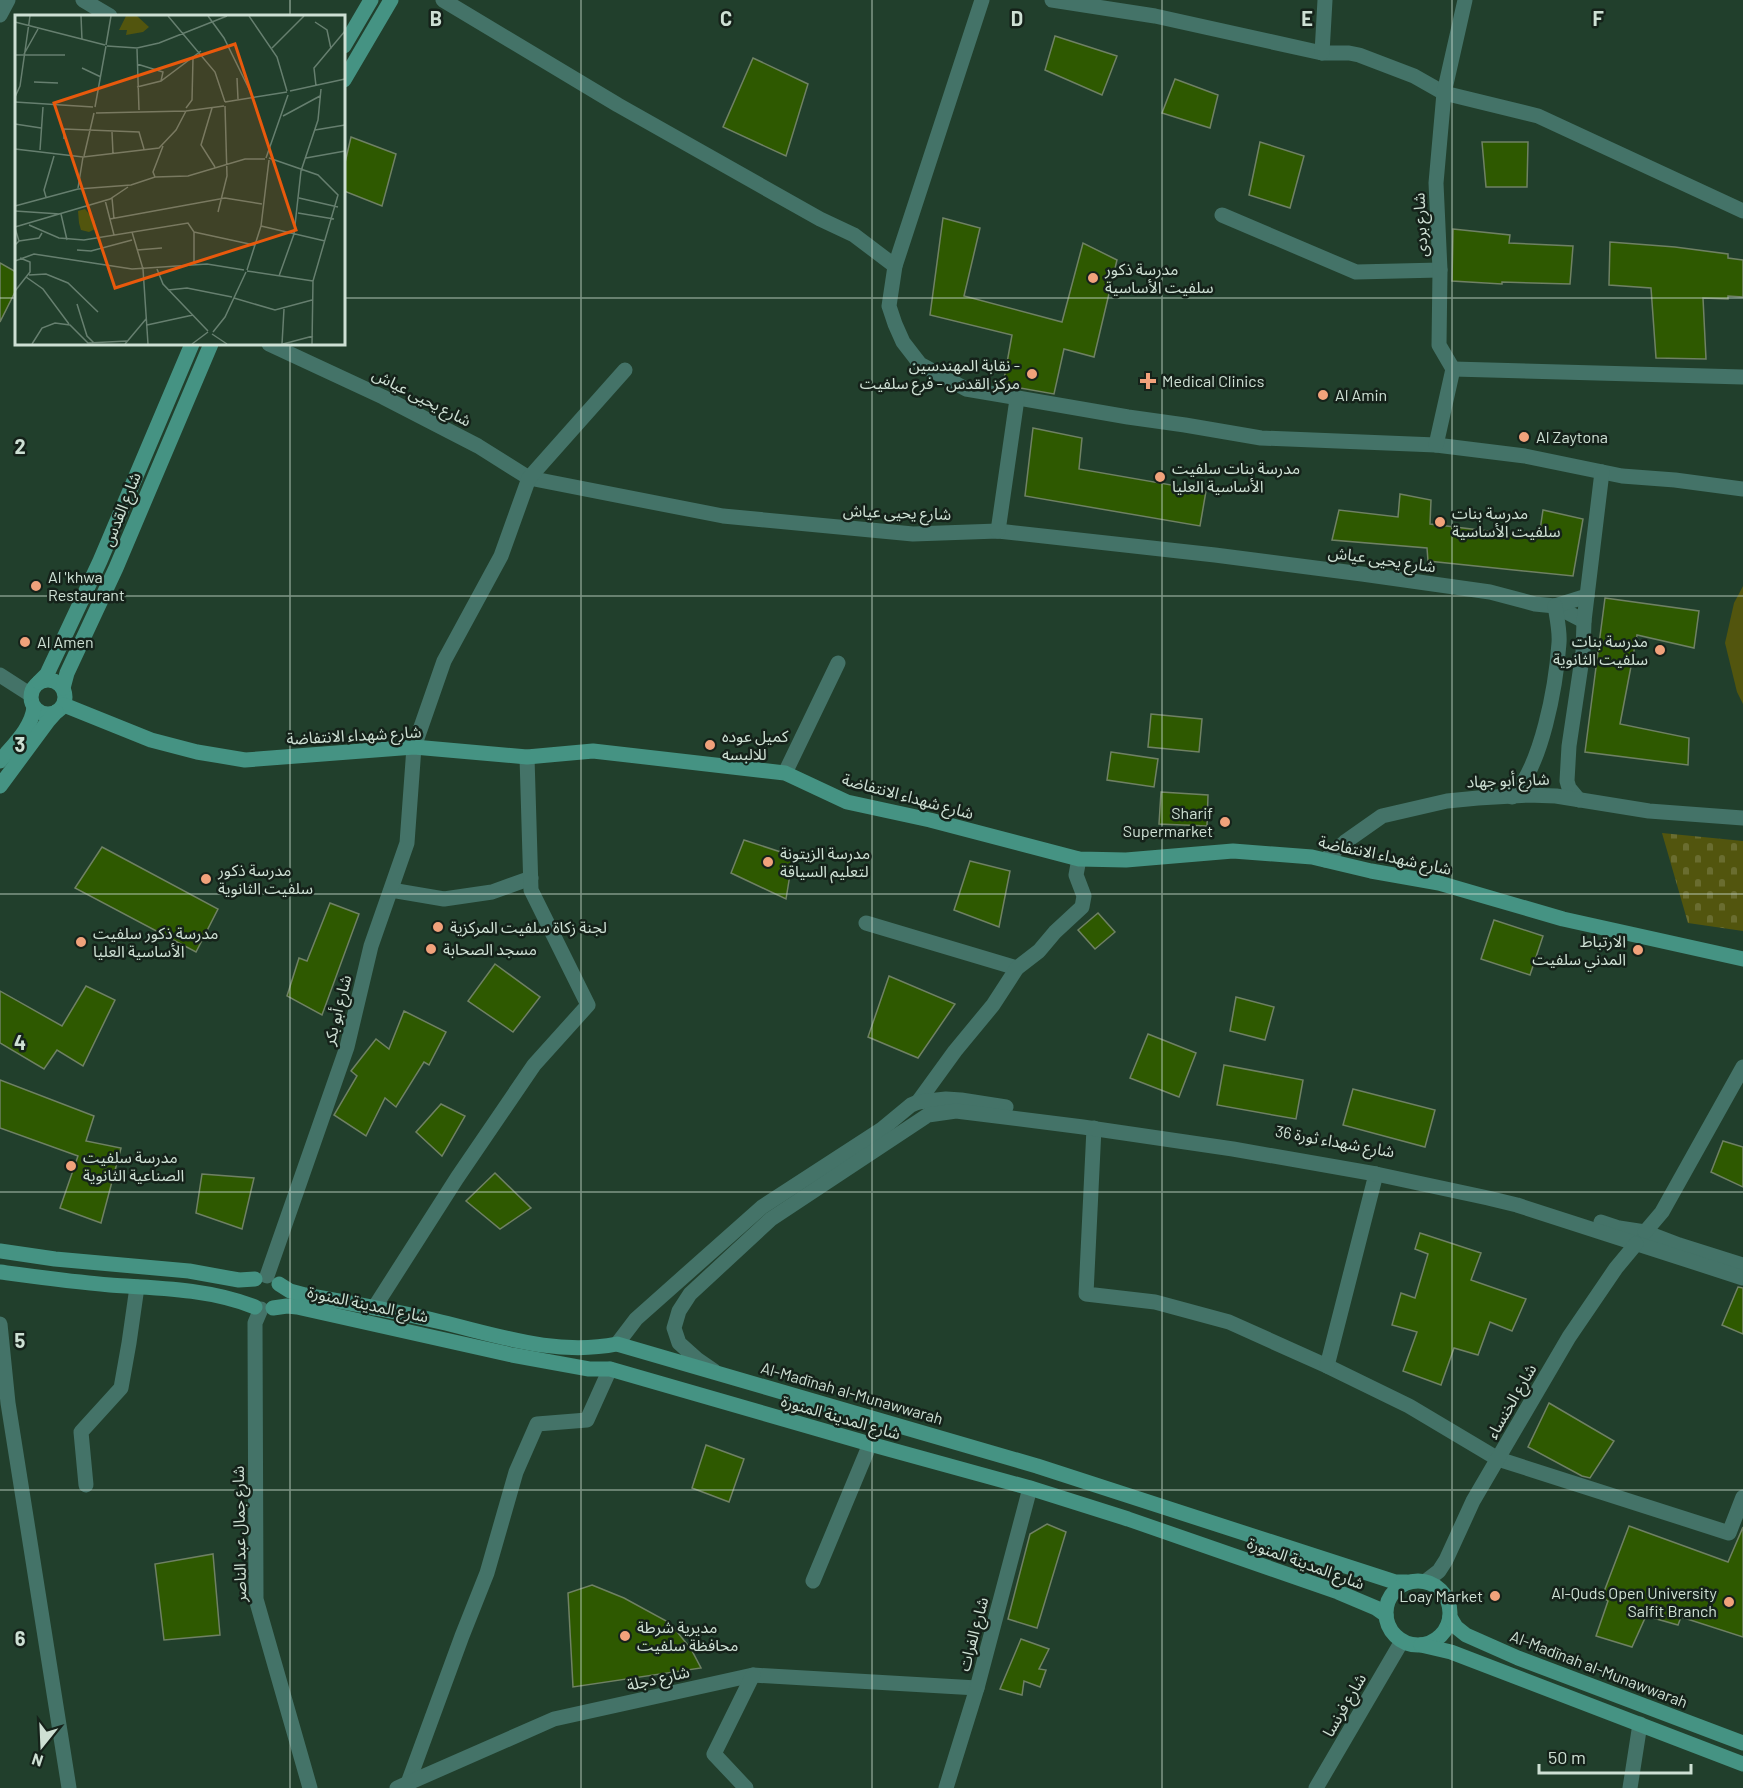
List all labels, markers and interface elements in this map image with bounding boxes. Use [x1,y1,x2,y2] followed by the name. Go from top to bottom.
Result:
[430,6,442,30] text: B
[720,6,732,30] text: C
[1011,6,1023,30] text: D
[1301,6,1313,30] text: E
[1592,6,1604,30] text: F
[15,15,345,345] inset map
[1408,192,1435,258] street label: شارع بردى
[1104,259,1214,296] place label: مدرسة ذكور سلفيت الأساسية
[1086,271,1100,285] marker: مدرسة ذكور سلفيت الأساسية
[860,355,1020,396] place label: نقابة المهندسين - مركز القدس - فرع سلفيت
[368,363,475,433] street label: شارع يحيى عياش
[1025,367,1039,381] marker: نقابة المهندسين - مركز القدس - فرع سلفيت
[1162,371,1264,390] place label: Medical Clinics
[1139,372,1157,390] marker: Medical Clinics
[1335,385,1387,404] place label: Al Amin
[1316,388,1330,402] marker: Al Amin
[1536,427,1608,446] place label: Al Zaytona
[1517,430,1531,444] marker: Al Zaytona
[14,434,26,458] text: 2
[1172,458,1300,495] place label: مدرسة بنات سلفيت الأساسية العليا
[97,469,148,550] street label: شارع القدس
[1153,470,1167,484] marker: مدرسة بنات سلفيت الأساسية العليا
[842,500,951,527] street label: شارع يحيى عياش
[1452,503,1561,540] place label: مدرسة بنات سلفيت الأساسية
[1433,515,1447,529] marker: مدرسة بنات سلفيت الأساسية
[1327,542,1437,579] street label: شارع يحيى عياش
[48,567,125,604] place label: Al 'khwa Restaurant
[29,579,43,593] marker: Al 'khwa Restaurant
[1553,631,1648,669] place label: مدرسة بنات سلفيت الثانوية
[37,632,94,651] place label: Al Amen
[18,635,32,649] marker: Al Amen
[1653,643,1667,657] marker: مدرسة بنات سلفيت الثانوية
[286,721,422,752] street label: شارع شهداء الانتفاضة
[722,726,789,763] place label: كميل عوده للالبسه
[15,732,25,756] text: 3
[703,738,717,752] marker: كميل عوده للالبسه
[839,769,976,826] street label: شارع شهداء الانتفاضة
[1466,769,1550,794] street label: شارع أبو جهاد
[1123,803,1213,840] place label: Sharif Supermarket
[1218,815,1232,829] marker: Sharif Supermarket
[1316,831,1453,882] street label: شارع شهداء الانتفاضة
[780,843,870,884] place label: مدرسة الزيتونة لتعليم السياقة
[761,855,775,869] marker: مدرسة الزيتونة لتعليم السياقة
[217,860,313,898] place label: مدرسة ذكور سلفيت الثانوية
[199,872,213,886] marker: مدرسة ذكور سلفيت الثانوية
[450,917,607,937] place label: لجنة زكاة سلفيت المركزية
[431,920,445,934] marker: لجنة زكاة سلفيت المركزية
[93,923,218,960] place label: مدرسة ذكور سلفيت الأساسية العليا
[1532,931,1626,972] place label: الارتباط المدني سلفيت
[74,935,88,949] marker: مدرسة ذكور سلفيت الأساسية العليا
[443,939,537,958] place label: مسجد الصحابة
[424,942,438,956] marker: مسجد الصحابة
[1631,943,1645,957] marker: الارتباط المدني سلفيت
[318,973,358,1049] street label: شارع أبو بكر
[14,1030,26,1054] text: 4
[1273,1121,1396,1164] street label: شارع شهداء ثورة 36
[83,1147,184,1185] place label: مدرسة سلفيت الصناعية الثانوية
[64,1159,78,1173] marker: مدرسة سلفيت الصناعية الثانوية
[305,1281,430,1330] street label: شارع المدينة المنورة
[15,1328,26,1352] text: 5
[759,1357,945,1428] street label: Al-Madīnah al-Munawwarah
[1482,1360,1543,1443] street label: شارع الخنساء
[778,1390,903,1446] street label: شارع المدينة المنورة
[228,1466,253,1603] street label: شارع جمال عبد الناصر
[1244,1533,1367,1596] street label: شارع المدينة المنورة
[1551,1583,1718,1620] place label: Al-Quds Open University Salfit Branch
[1399,1586,1483,1605] place label: Loay Market
[1488,1589,1502,1603] marker: Loay Market
[954,1595,995,1674] street label: شارع الفرات
[1722,1595,1736,1609] marker: Al-Quds Open University Salfit Branch
[637,1617,738,1654] place label: مديرية شرطة محافظة سلفيت
[15,1626,26,1650] text: 6
[1508,1626,1691,1711] street label: Al-Madīnah al-Munawwarah
[618,1629,632,1643] marker: مديرية شرطة محافظة سلفيت
[625,1661,692,1698] street label: شارع دجلة
[1318,1670,1373,1742] street label: شارع فرنسا
[12,1716,72,1776] north arrow
[1539,1737,1690,1775] scale bar
[1548,1746,1586,1768] text: 50 m
[29,1750,45,1771] text: N

